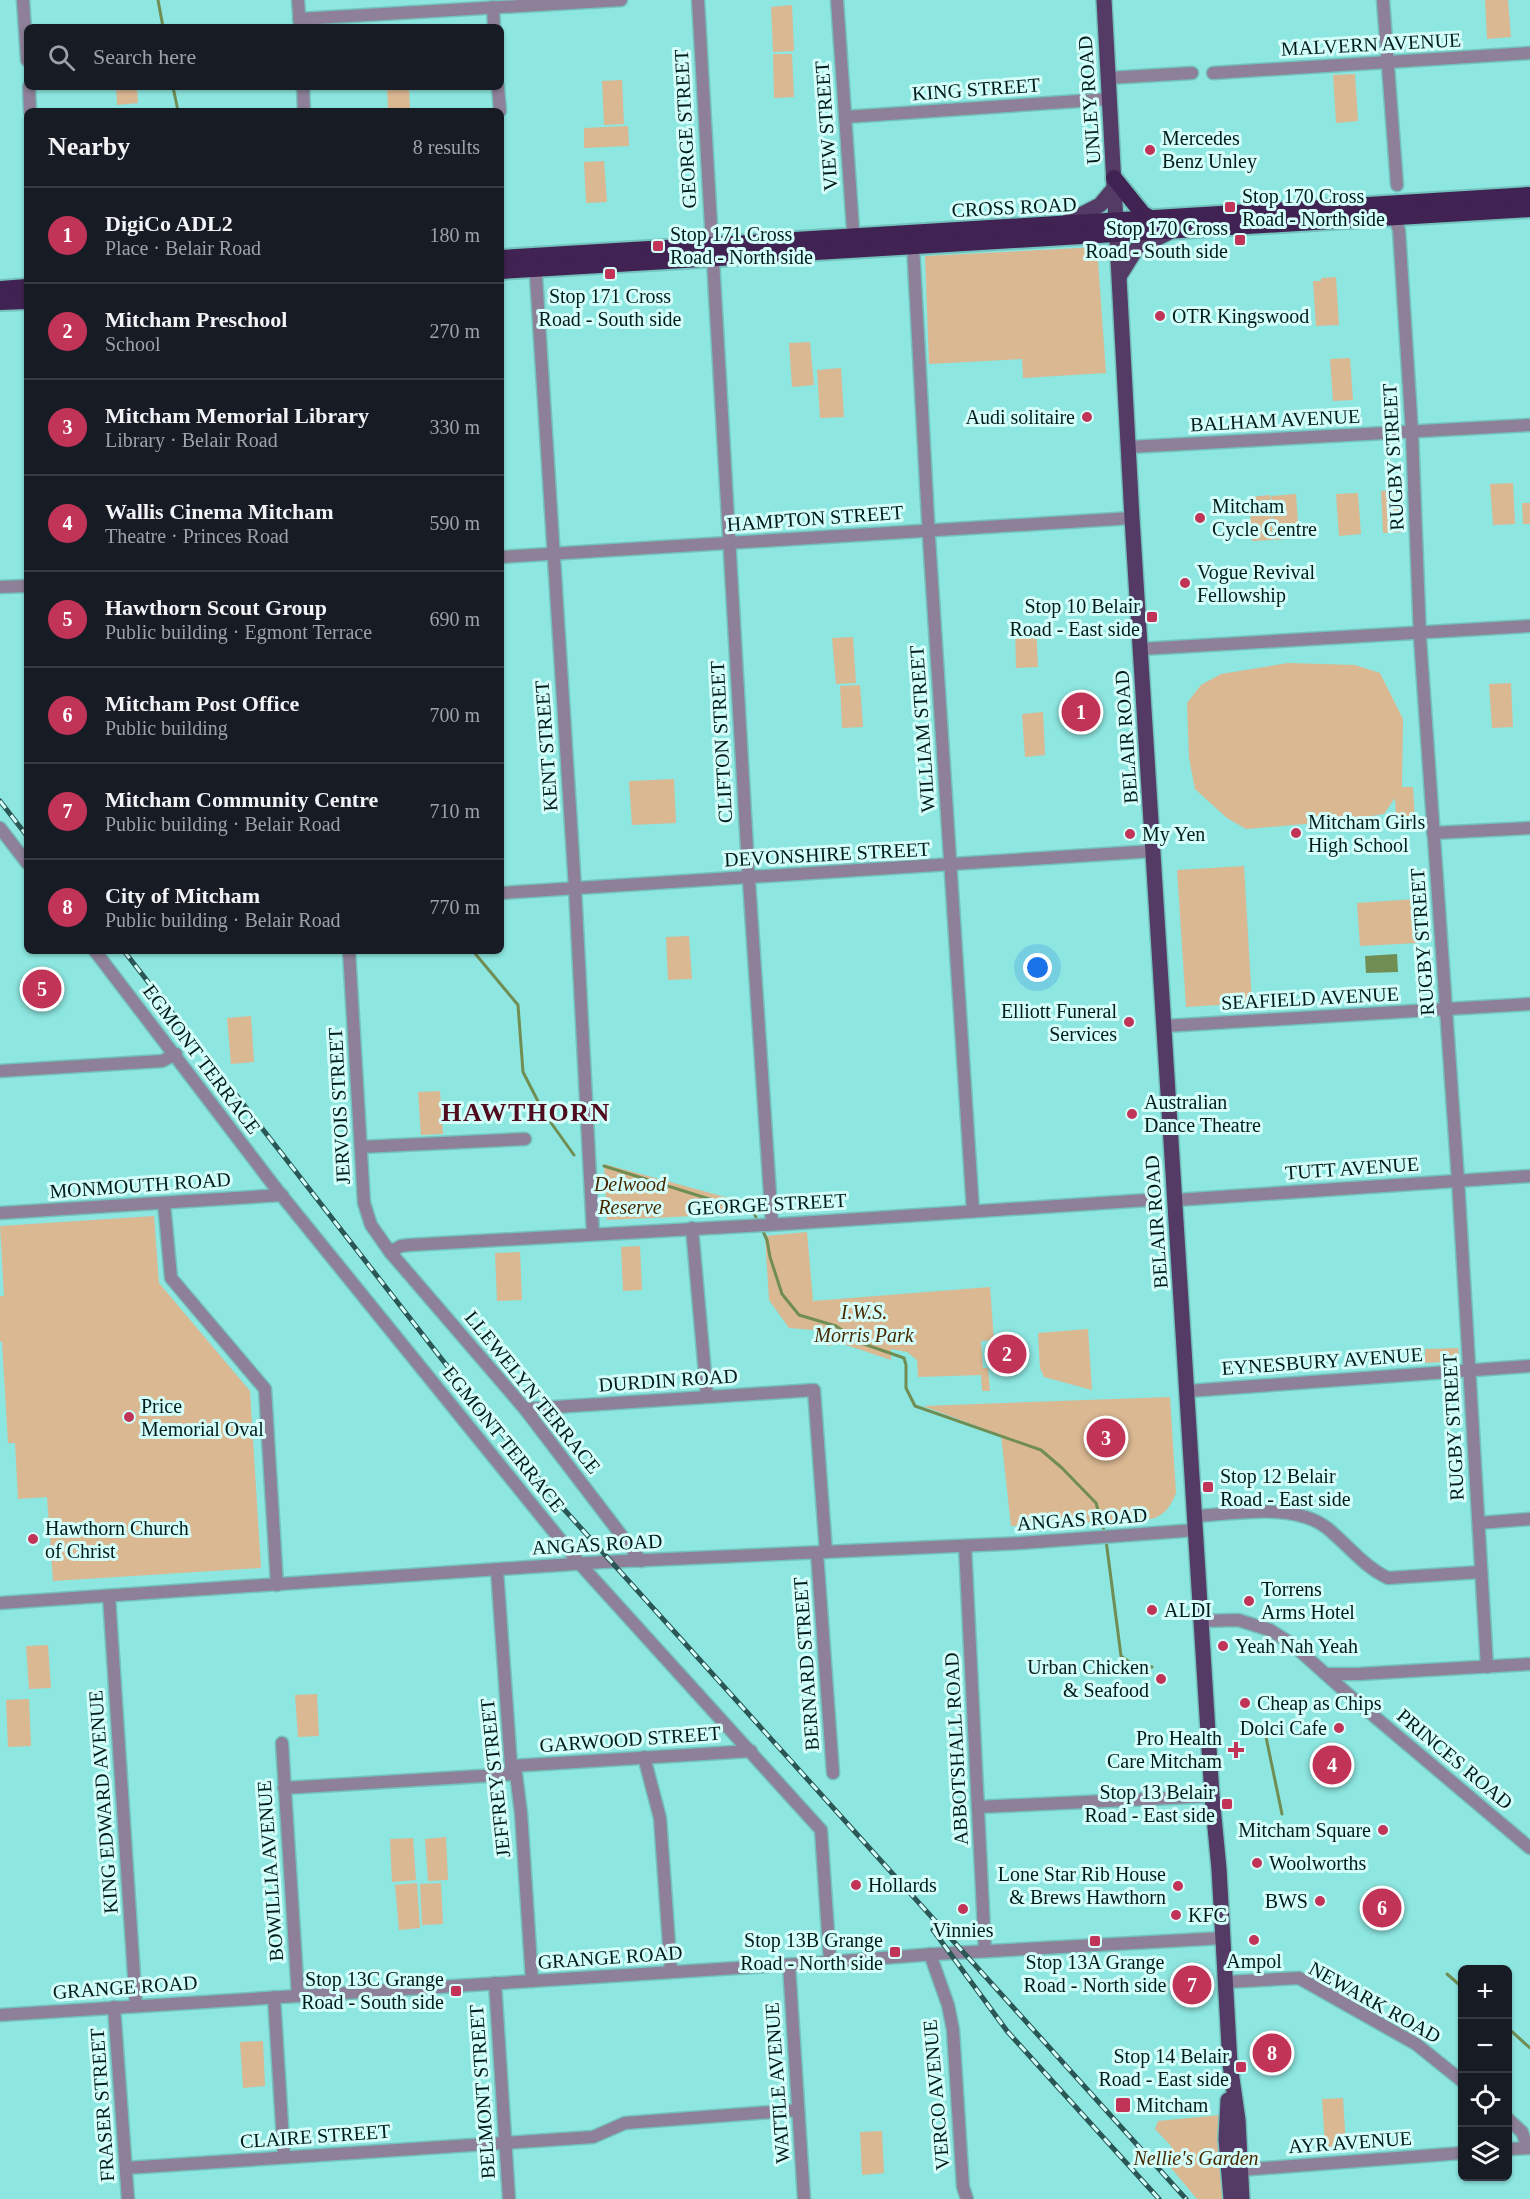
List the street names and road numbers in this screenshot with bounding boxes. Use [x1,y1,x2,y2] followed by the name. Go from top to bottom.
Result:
[1280,28,1462,60] street label: MALVERN AVENUE
[1074,35,1104,165] street label: UNLEY ROAD
[670,49,700,209] street label: GEORGE STREET
[810,60,842,192] street label: VIEW STREET
[911,74,1041,104] street label: KING STREET
[951,193,1077,221] street label: CROSS ROAD
[1378,383,1408,531] street label: RUGBY STREET
[1189,405,1361,435] street label: BALHAM AVENUE
[726,501,904,535] street label: HAMPTON STREET
[905,645,939,813] street label: WILLIAM STREET
[706,660,736,824] street label: CLIFTON STREET
[1110,669,1142,805] street label: BELAIR ROAD
[530,680,562,812] street label: KENT STREET
[724,838,930,870] street label: DEVONSHIRE STREET
[1406,868,1438,1016] street label: RUGBY STREET
[139,980,265,1138] street label: EGMONT TERRACE
[1221,982,1399,1014] street label: SEAFIELD AVENUE
[324,1027,354,1185] street label: JERVOIS STREET
[1284,1152,1420,1184] street label: TUTT AVENUE
[1140,1154,1172,1290] street label: BELAIR ROAD
[49,1168,231,1202] street label: MONMOUTH ROAD
[687,1189,847,1219] street label: GEORGE STREET
[461,1306,605,1478] street label: LLEWELYN TERRACE
[1221,1343,1423,1379] street label: EYNESBURY AVENUE
[1438,1353,1468,1501] street label: RUGBY STREET
[439,1362,569,1516] street label: EGMONT TERRACE
[598,1364,738,1396] street label: DURDIN ROAD
[1016,1503,1148,1535] street label: ANGAS ROAD
[531,1530,663,1558] street label: ANGAS ROAD
[789,1576,823,1752] street label: BERNARD STREET
[940,1652,972,1846] street label: ABBOTSHALL ROAD
[84,1689,122,1915] street label: KING EDWARD AVENUE
[476,1697,514,1859] street label: JEFFREY STREET
[1393,1704,1517,1814] street label: PRINCES ROAD
[539,1722,721,1756] street label: GARWOOD STREET
[253,1780,287,1962] street label: BOWILLIA AVENUE
[537,1941,683,1973] street label: GRANGE ROAD
[1305,1957,1445,2047] street label: NEWARK ROAD
[52,1971,198,2003] street label: GRANGE ROAD
[760,2002,794,2164] street label: WATTLE AVENUE
[465,2004,499,2180] street label: BELMONT STREET
[918,2019,954,2171] street label: VERCO AVENUE
[86,2027,118,2183] street label: FRASER STREET
[239,2120,391,2152] street label: CLAIRE STREET
[1287,2127,1413,2157] street label: AYR AVENUE

